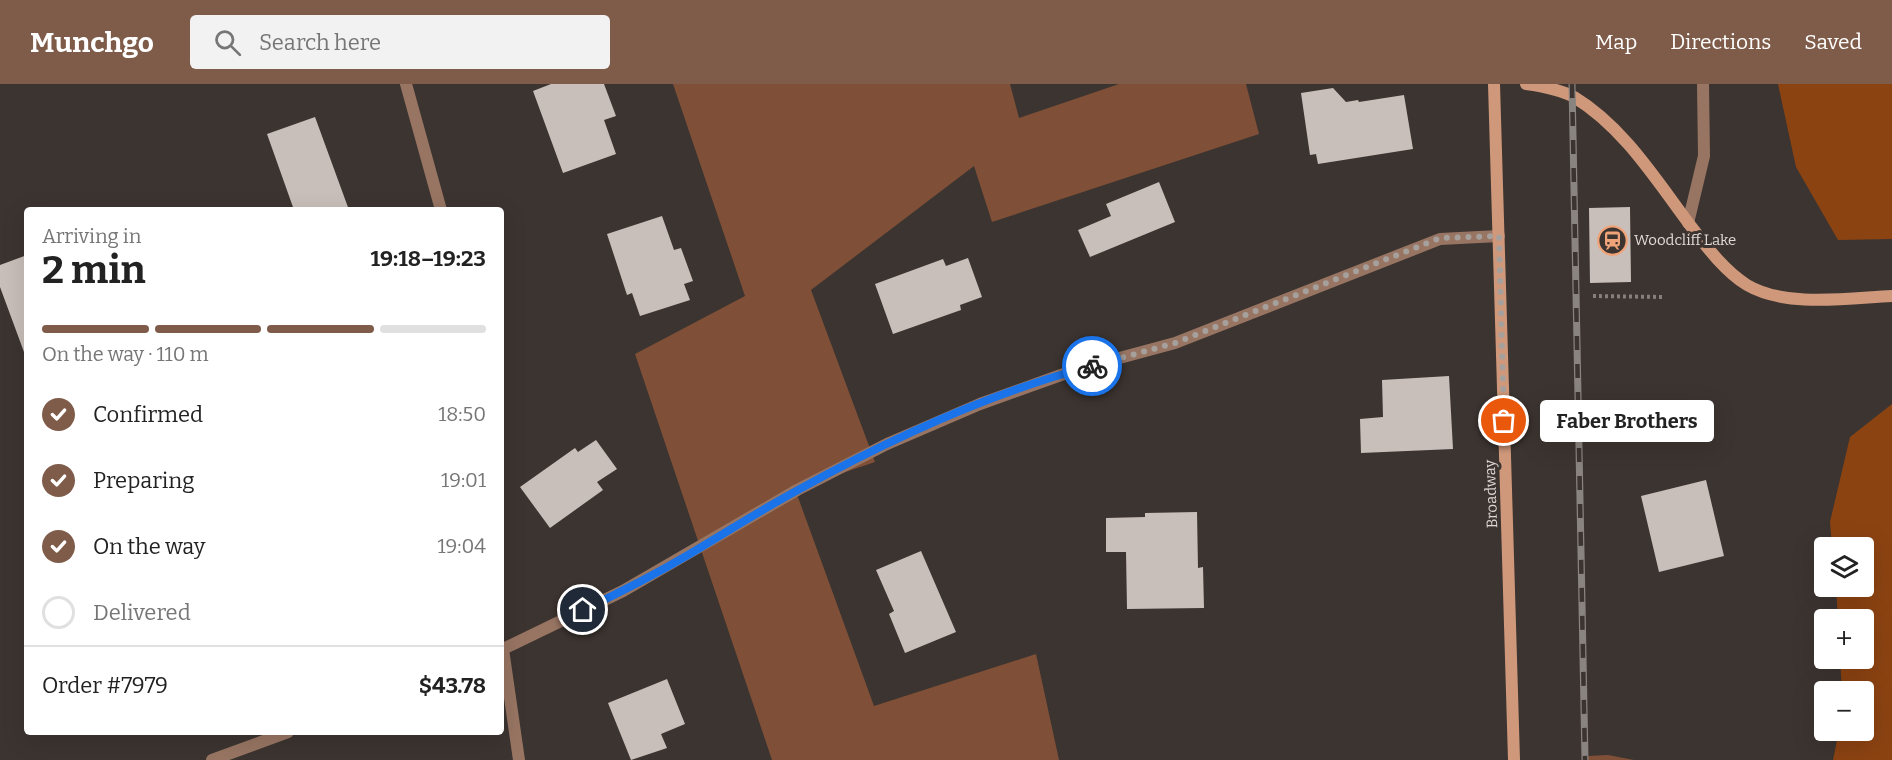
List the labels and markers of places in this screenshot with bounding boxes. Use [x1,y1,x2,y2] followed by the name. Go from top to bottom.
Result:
[1597,224,1629,256] station icon: Woodcliff Lake
[1634,231,1736,249] place label: Woodcliff Lake
[1478,395,1529,446] pin
[1540,400,1714,442] callout: Faber Brothers
[557,584,608,635] pin

